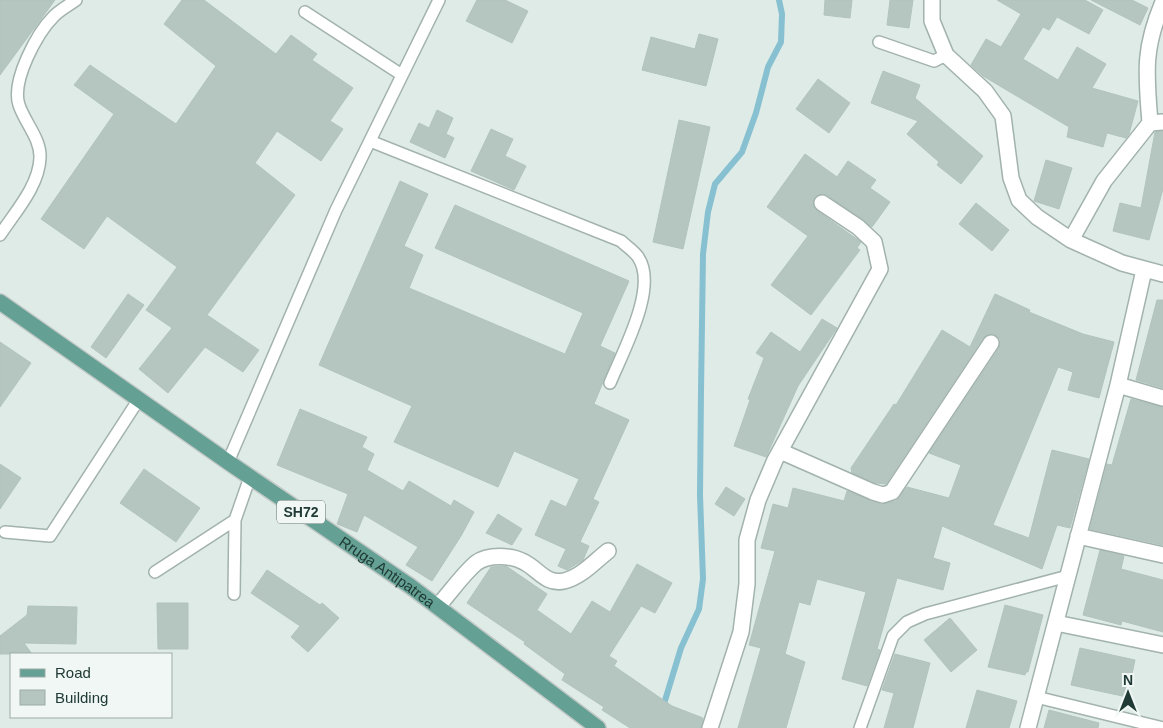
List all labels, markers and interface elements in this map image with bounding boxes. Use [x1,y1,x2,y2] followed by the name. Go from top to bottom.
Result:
[277,501,325,524] road number: SH72
[337,532,439,611] street label: Rruga Antipatrea
[10,653,172,718] legend
[55,664,91,681] text: Road
[1103,668,1153,718] north arrow
[1123,672,1133,688] text: N
[55,689,108,706] text: Building

